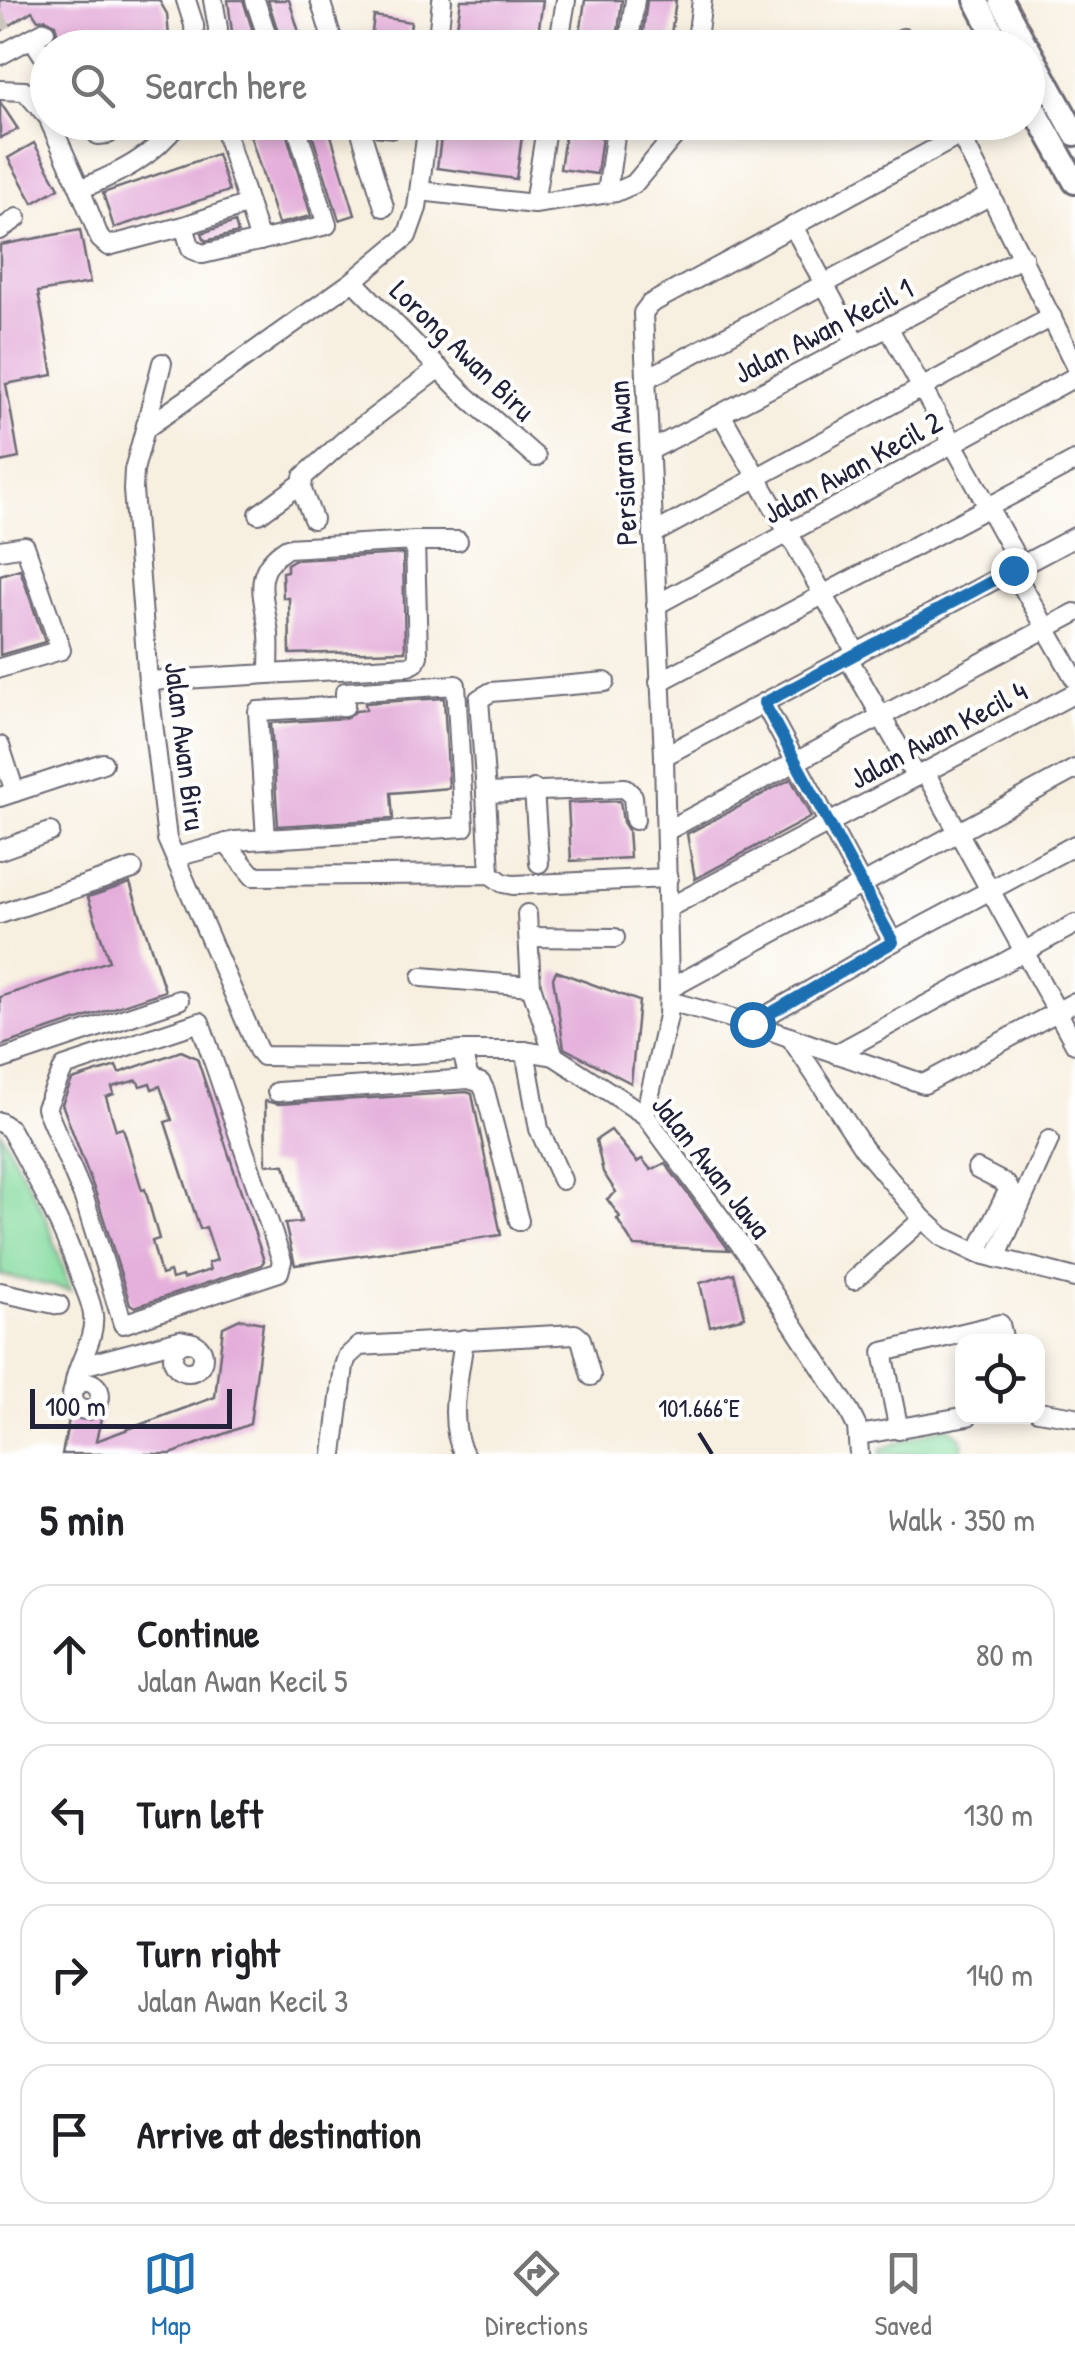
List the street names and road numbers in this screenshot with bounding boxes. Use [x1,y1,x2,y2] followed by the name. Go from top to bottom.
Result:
[727,268,919,392] street label: Jalan Awan Kecil 1
[382,271,544,429] street label: Lorong Awan Biru
[598,379,646,547] street label: Persiaran Awan
[755,401,949,533] street label: Jalan Awan Kecil 2
[156,660,216,832] street label: Jalan Awan Biru
[842,670,1034,798] street label: Jalan Awan Kecil 4
[643,1086,781,1246] street label: Jalan Awan Jawa

